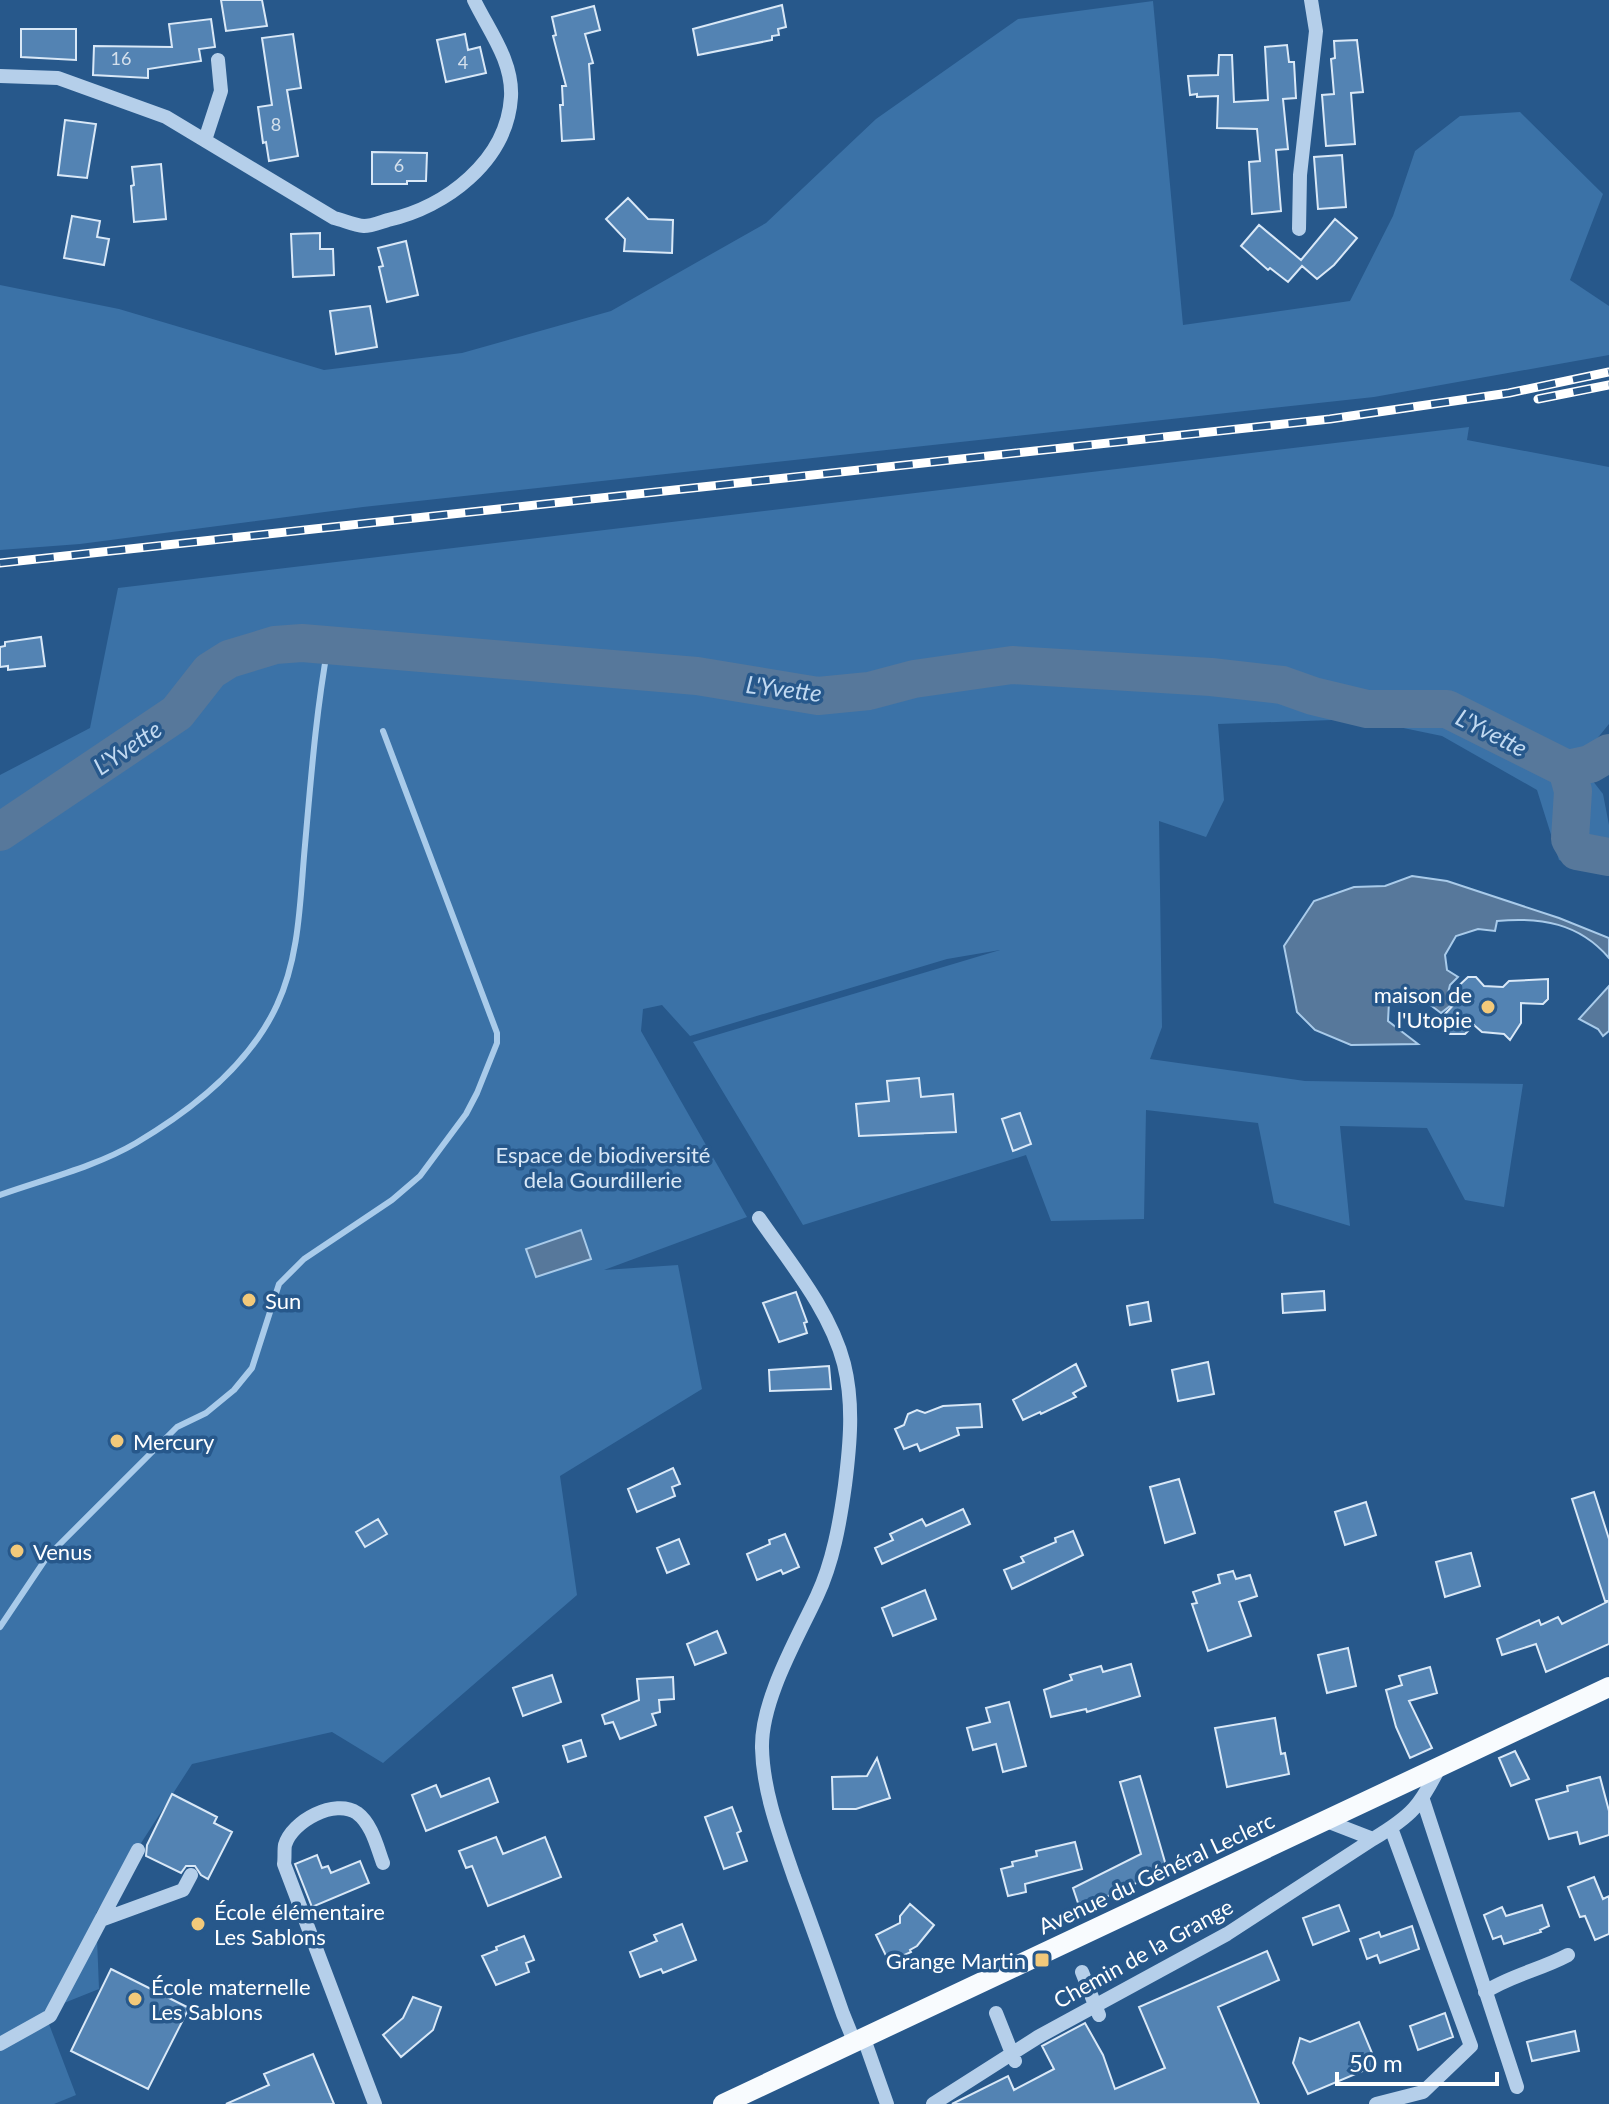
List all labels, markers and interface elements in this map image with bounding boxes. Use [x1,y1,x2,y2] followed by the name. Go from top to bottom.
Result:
[111,47,131,69] house number: 16
[458,51,468,73] house number: 4
[271,113,281,135] house number: 8
[394,154,404,176] house number: 6
[744,669,824,707] water label: L'Yvette
[1451,702,1533,762] water label: L'Yvette
[87,714,167,780] water label: L'Yvette
[1374,981,1472,1033] place label: maison de l'Utopie
[1479,998,1497,1016] marker: maison de l'Utopie
[496,1141,710,1193] park label: Espace de biodiversité dela Gourdillerie
[265,1287,301,1314] place label: Sun
[240,1291,258,1309] marker: Sun
[133,1428,215,1455] place label: Mercury
[108,1432,126,1450] marker: Mercury
[33,1538,92,1565] place label: Venus
[8,1542,26,1560] marker: Venus
[1034,1806,1278,1940] street label: Avenue du Général Leclerc
[1049,1892,1237,2014] street label: Chemin de la Grange
[214,1898,385,1950] place label: École élémentaire Les Sablons
[189,1915,207,1933] marker: École élémentaire Les Sablons
[886,1947,1026,1974] place label: Grange Martin
[1033,1951,1051,1969] marker: Grange Martin
[151,1973,311,2025] place label: École maternelle Les Sablons
[126,1990,144,2008] marker: École maternelle Les Sablons
[1337,2036,1497,2086] scale bar
[1349,2048,1403,2077] text: 50 m

